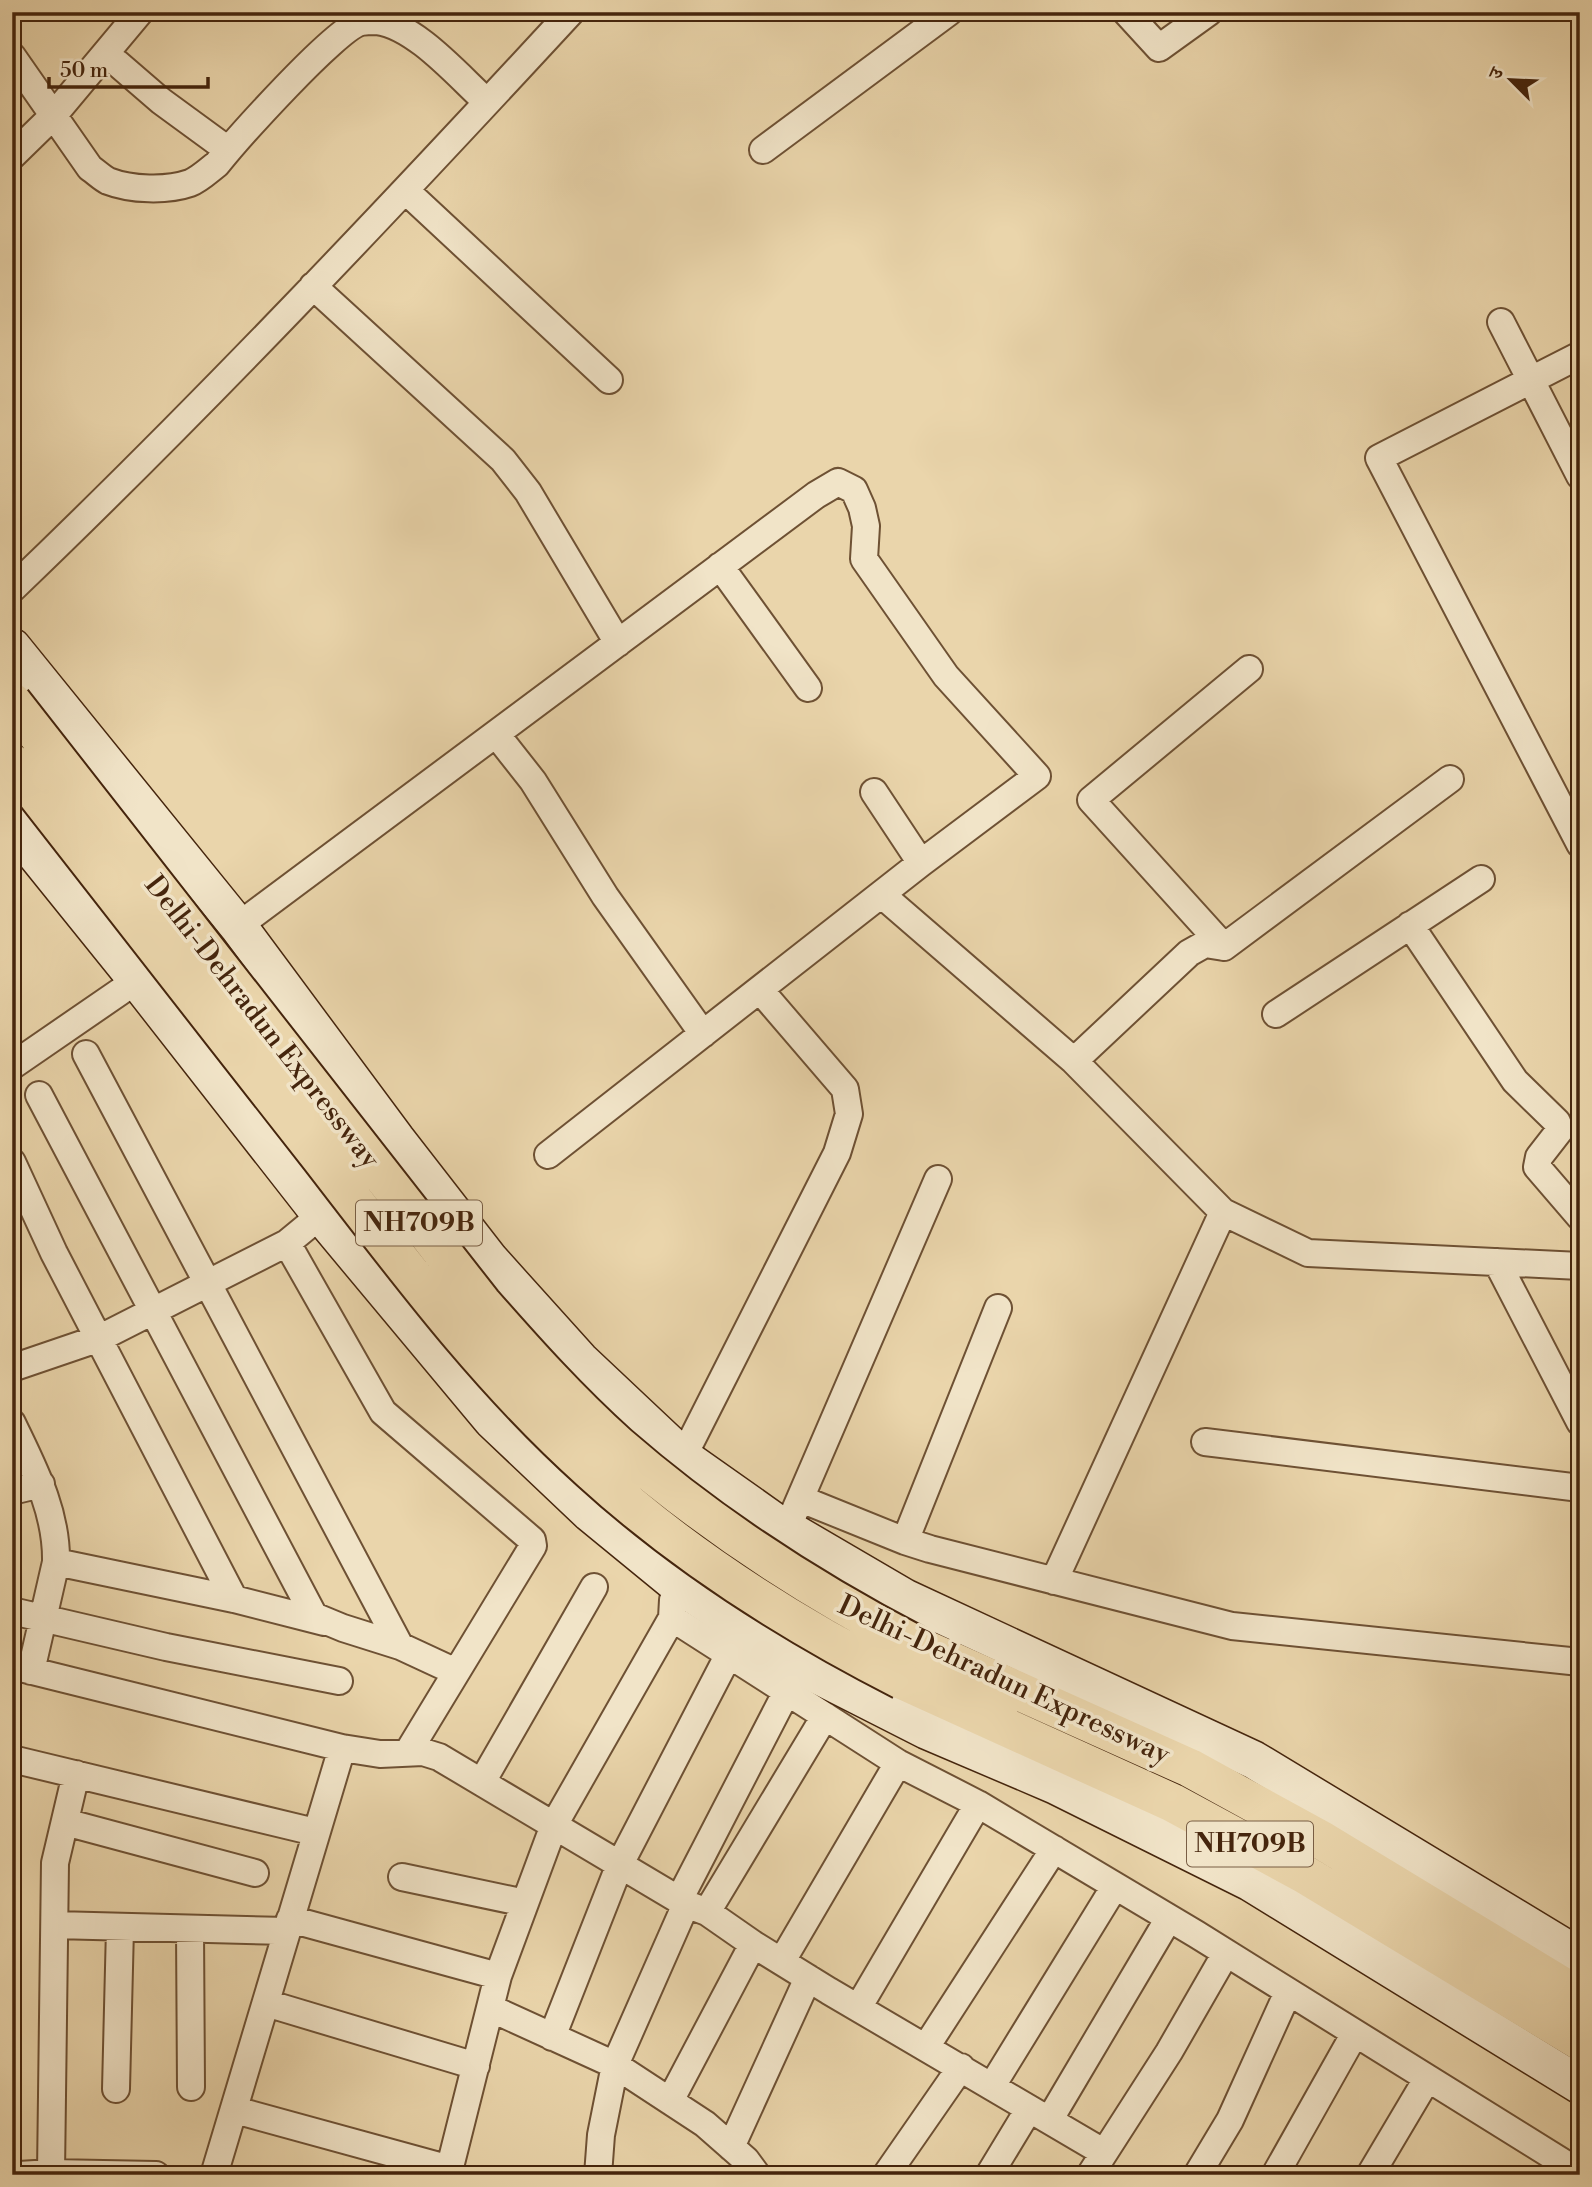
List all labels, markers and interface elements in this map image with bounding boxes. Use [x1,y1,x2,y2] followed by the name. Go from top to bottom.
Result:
[49,46,208,90] scale bar
[1476,46,1546,116] north arrow
[60,58,108,84] text: 50 m
[1483,63,1510,85] text: उ
[137,869,387,1176] street label: Delhi-Dehradun Expressway
[356,1200,482,1246] road number: NH709B
[833,1588,1176,1773] street label: Delhi-Dehradun Expressway
[1187,1822,1313,1867] road number: NH709B

